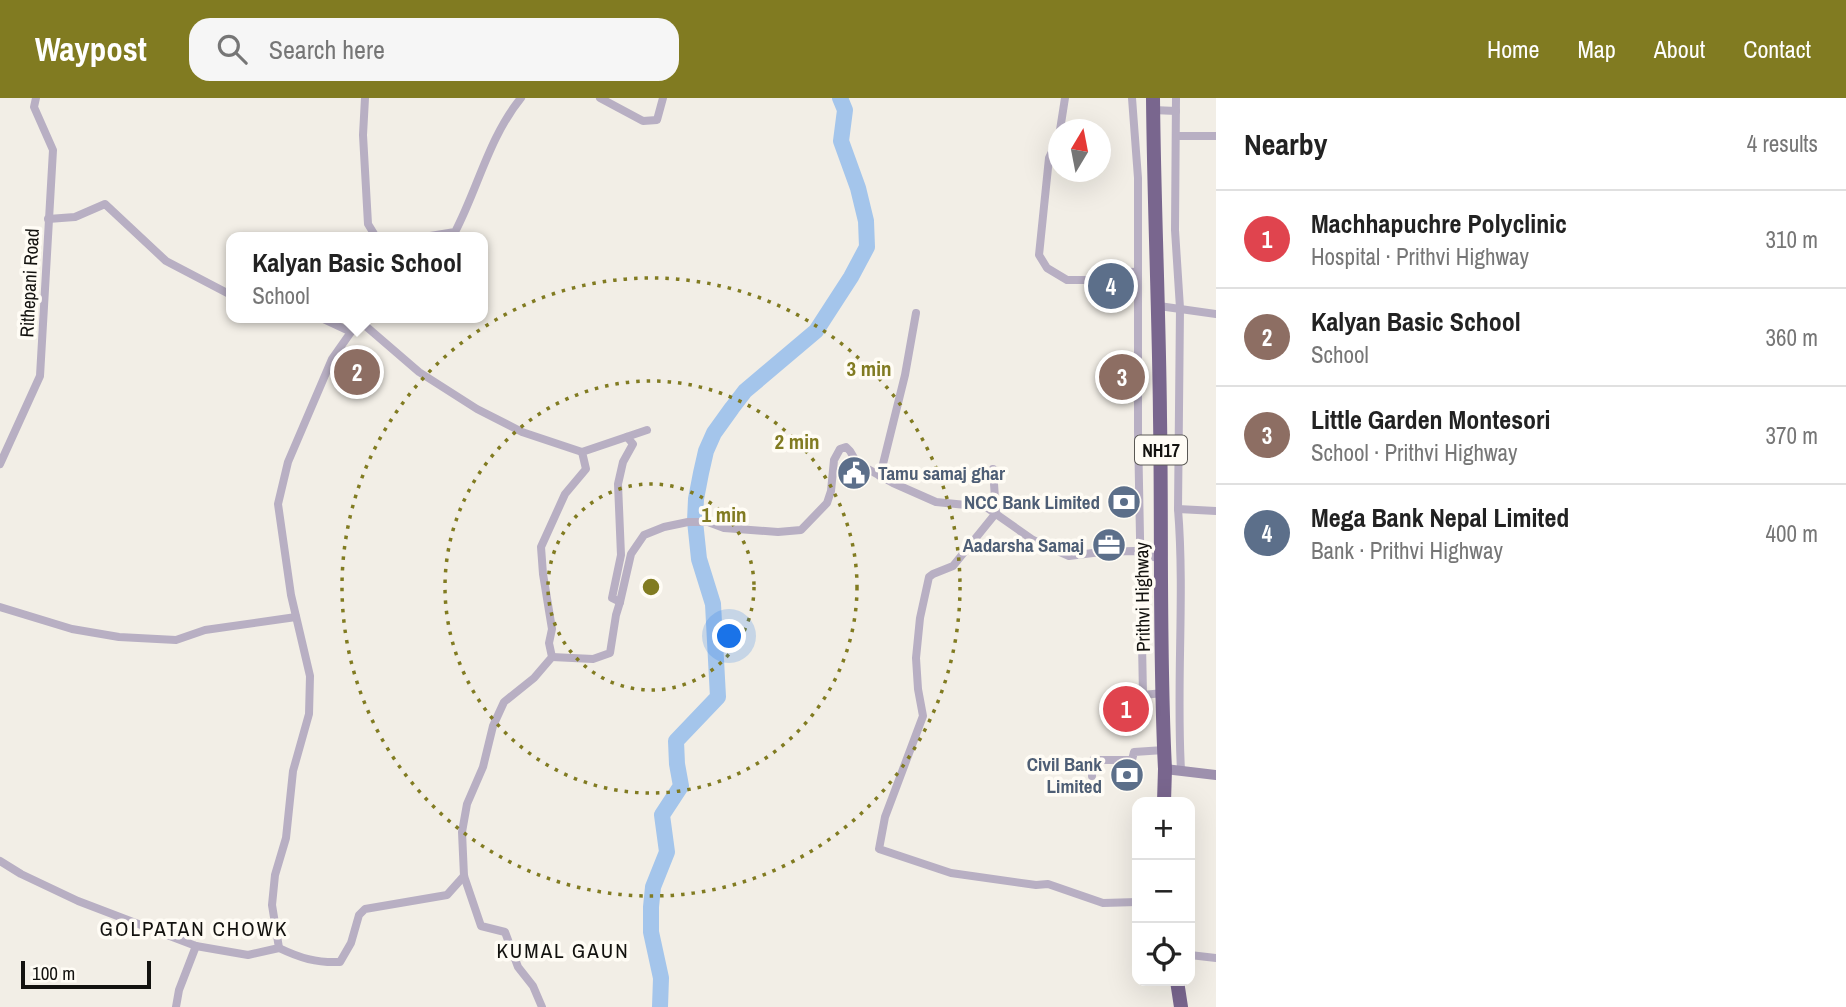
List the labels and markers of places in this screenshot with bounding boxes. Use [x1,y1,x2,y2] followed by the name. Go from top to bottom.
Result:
[1088,260,1134,312] pin: 4
[334,346,380,398] pin: 2
[1099,351,1145,403] pin: 3
[835,454,873,492] public building icon: Tamu samaj ghar
[878,460,1005,486] place label: Tamu samaj ghar
[1105,483,1143,521] bank icon: NCC Bank Limited
[964,489,1100,515] place label: NCC Bank Limited
[1090,526,1128,564] office icon: Aadarsha Samaj
[963,532,1084,558] place label: Aadarsha Samaj
[639,575,663,599] centre of rings
[1103,683,1149,735] pin: 1
[1027,751,1102,799] place label: Civil Bank Limited
[1108,756,1146,794] bank icon: Civil Bank Limited

